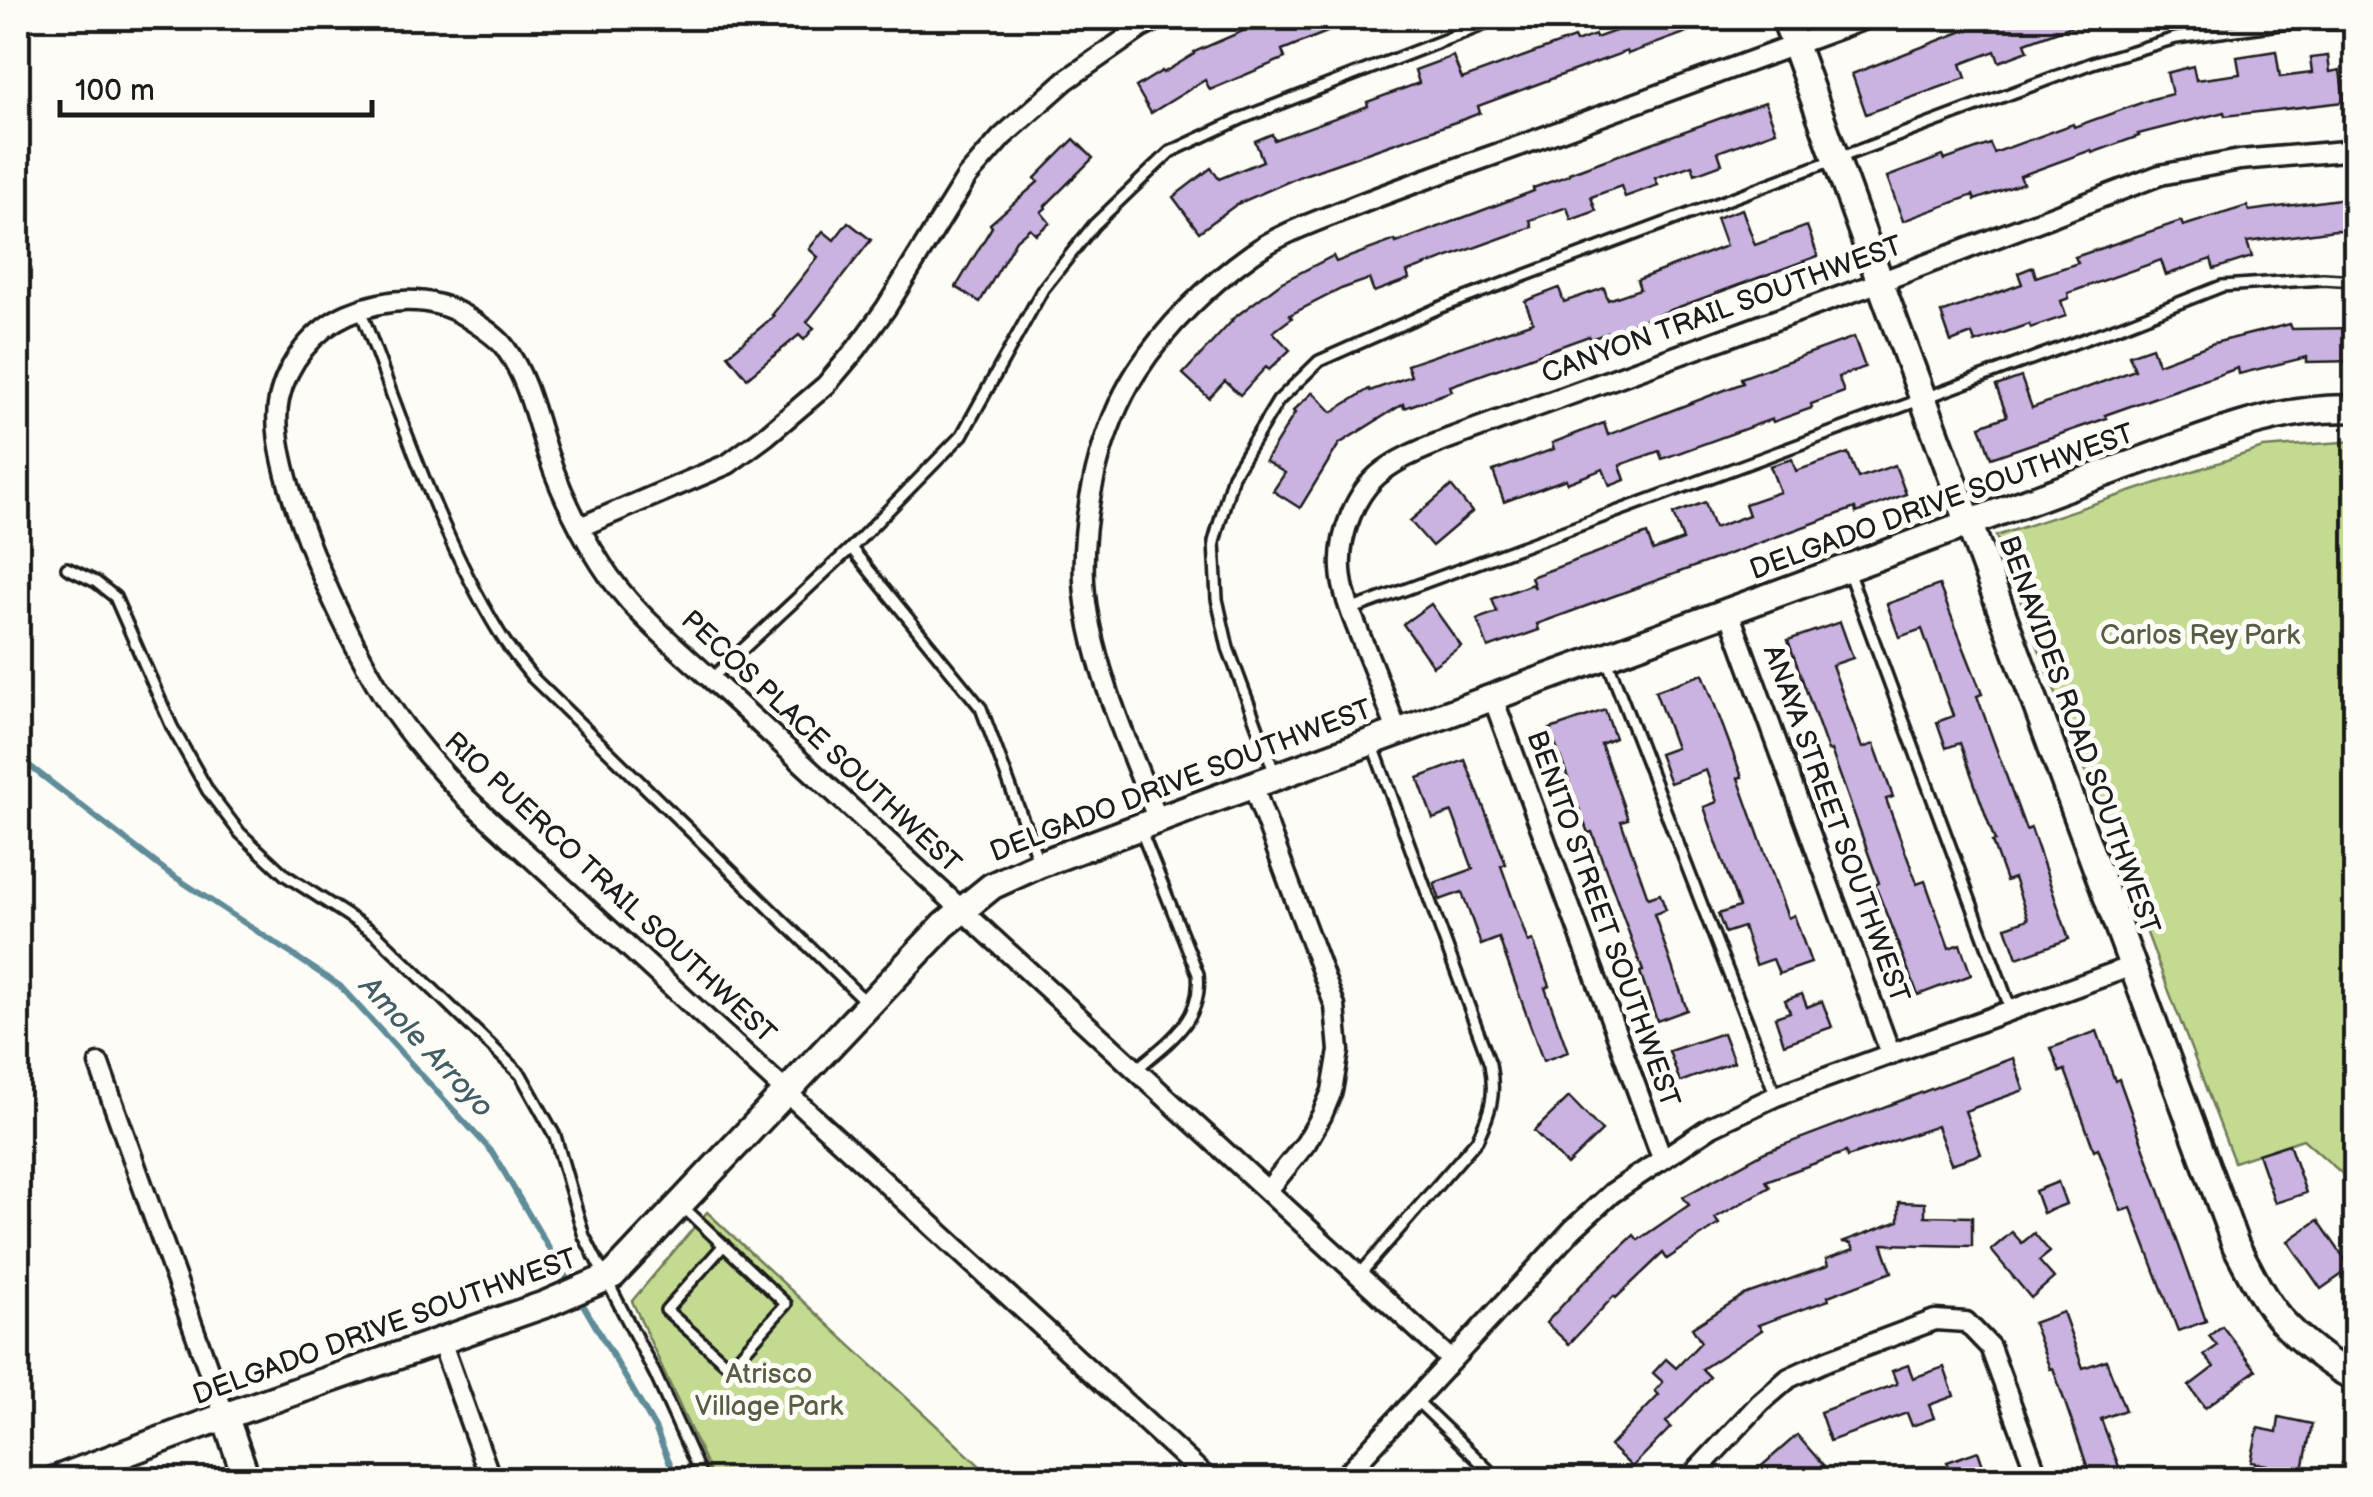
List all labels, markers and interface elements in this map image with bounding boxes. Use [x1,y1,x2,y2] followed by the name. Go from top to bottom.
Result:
[60,55,372,117] scale bar
[75,73,155,109] text: 100 m
[1537,229,1907,391] street label: CANYON TRAIL SOUTHWEST
[1746,417,2139,587] street label: DELGADO DRIVE SOUTHWEST
[1991,531,2167,939] street label: BENAVIDES ROAD SOUTHWEST
[674,604,968,880] street label: PECOS PLACE SOUTHWEST
[2100,619,2300,652] park label: Carlos Rey Park
[1756,641,1916,1007] street label: ANAYA STREET SOUTHWEST
[985,693,1377,869] street label: DELGADO DRIVE SOUTHWEST
[437,726,783,1051] street label: RIO PUERCO TRAIL SOUTHWEST
[1519,726,1687,1112] street label: BENITO STREET SOUTHWEST
[350,967,501,1125] water label: Amole Arroyo
[189,1242,582,1412] street label: DELGADO DRIVE SOUTHWEST
[695,1358,844,1423] park label: Atrisco Village Park

